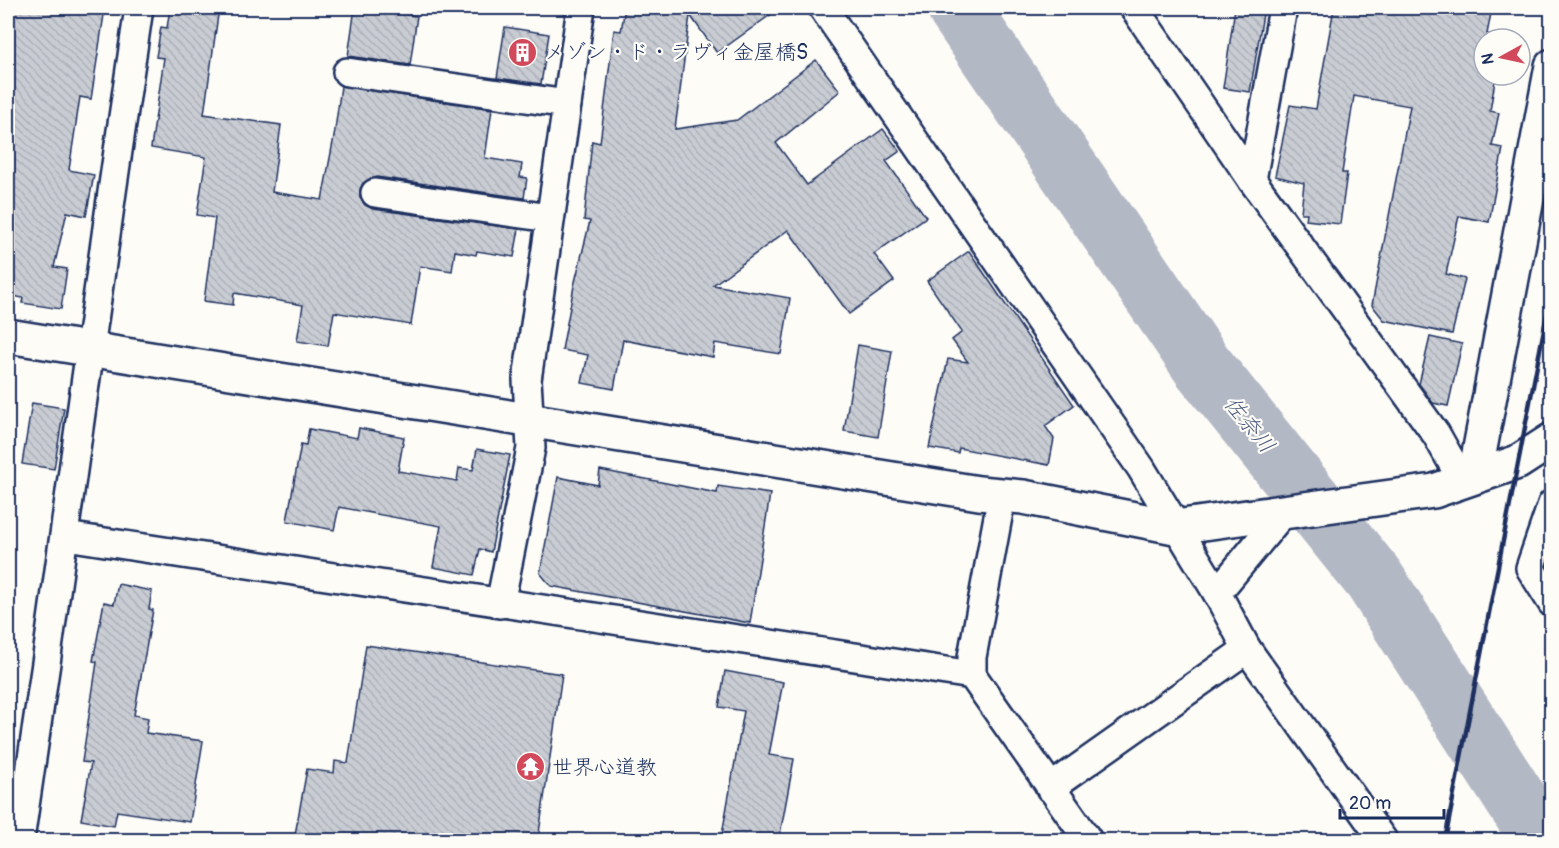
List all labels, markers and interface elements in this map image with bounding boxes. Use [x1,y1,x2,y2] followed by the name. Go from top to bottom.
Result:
[1472,27,1532,87] north arrow
[507,36,539,68] building icon: メゾン・ド・ラヴィ金屋橋S
[544,39,808,66] place label: メゾン・ド・ラヴィ金屋橋S
[1477,52,1499,66] text: N
[1218,390,1281,459] water label: 佐奈川
[515,751,547,783] temple icon: 世界心道教
[552,754,657,781] place label: 世界心道教
[1340,782,1444,820] scale bar
[1349,792,1391,815] text: 20 m

